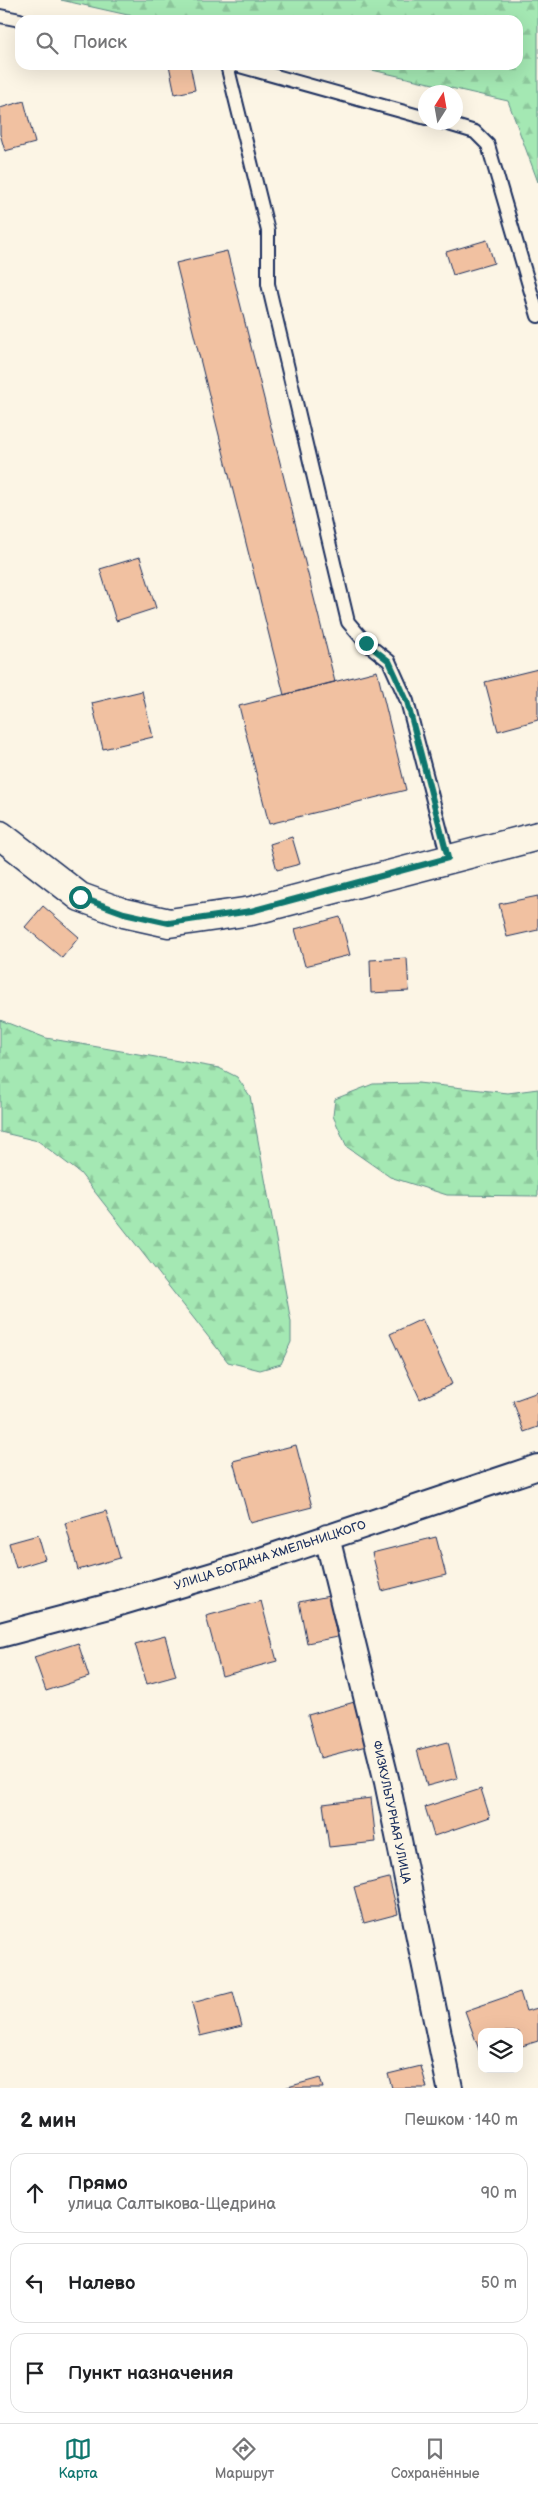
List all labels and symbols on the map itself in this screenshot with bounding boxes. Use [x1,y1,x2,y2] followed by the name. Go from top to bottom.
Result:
[418,85,463,130] north arrow
[355,632,378,655] route end
[69,886,92,909] route start
[172,1517,368,1594] street label: УЛИЦА БОГДАНА ХМЕЛЬНИЦКОГО
[369,1739,414,1886] street label: ФИЗКУЛЬТУРНАЯ УЛИЦА

